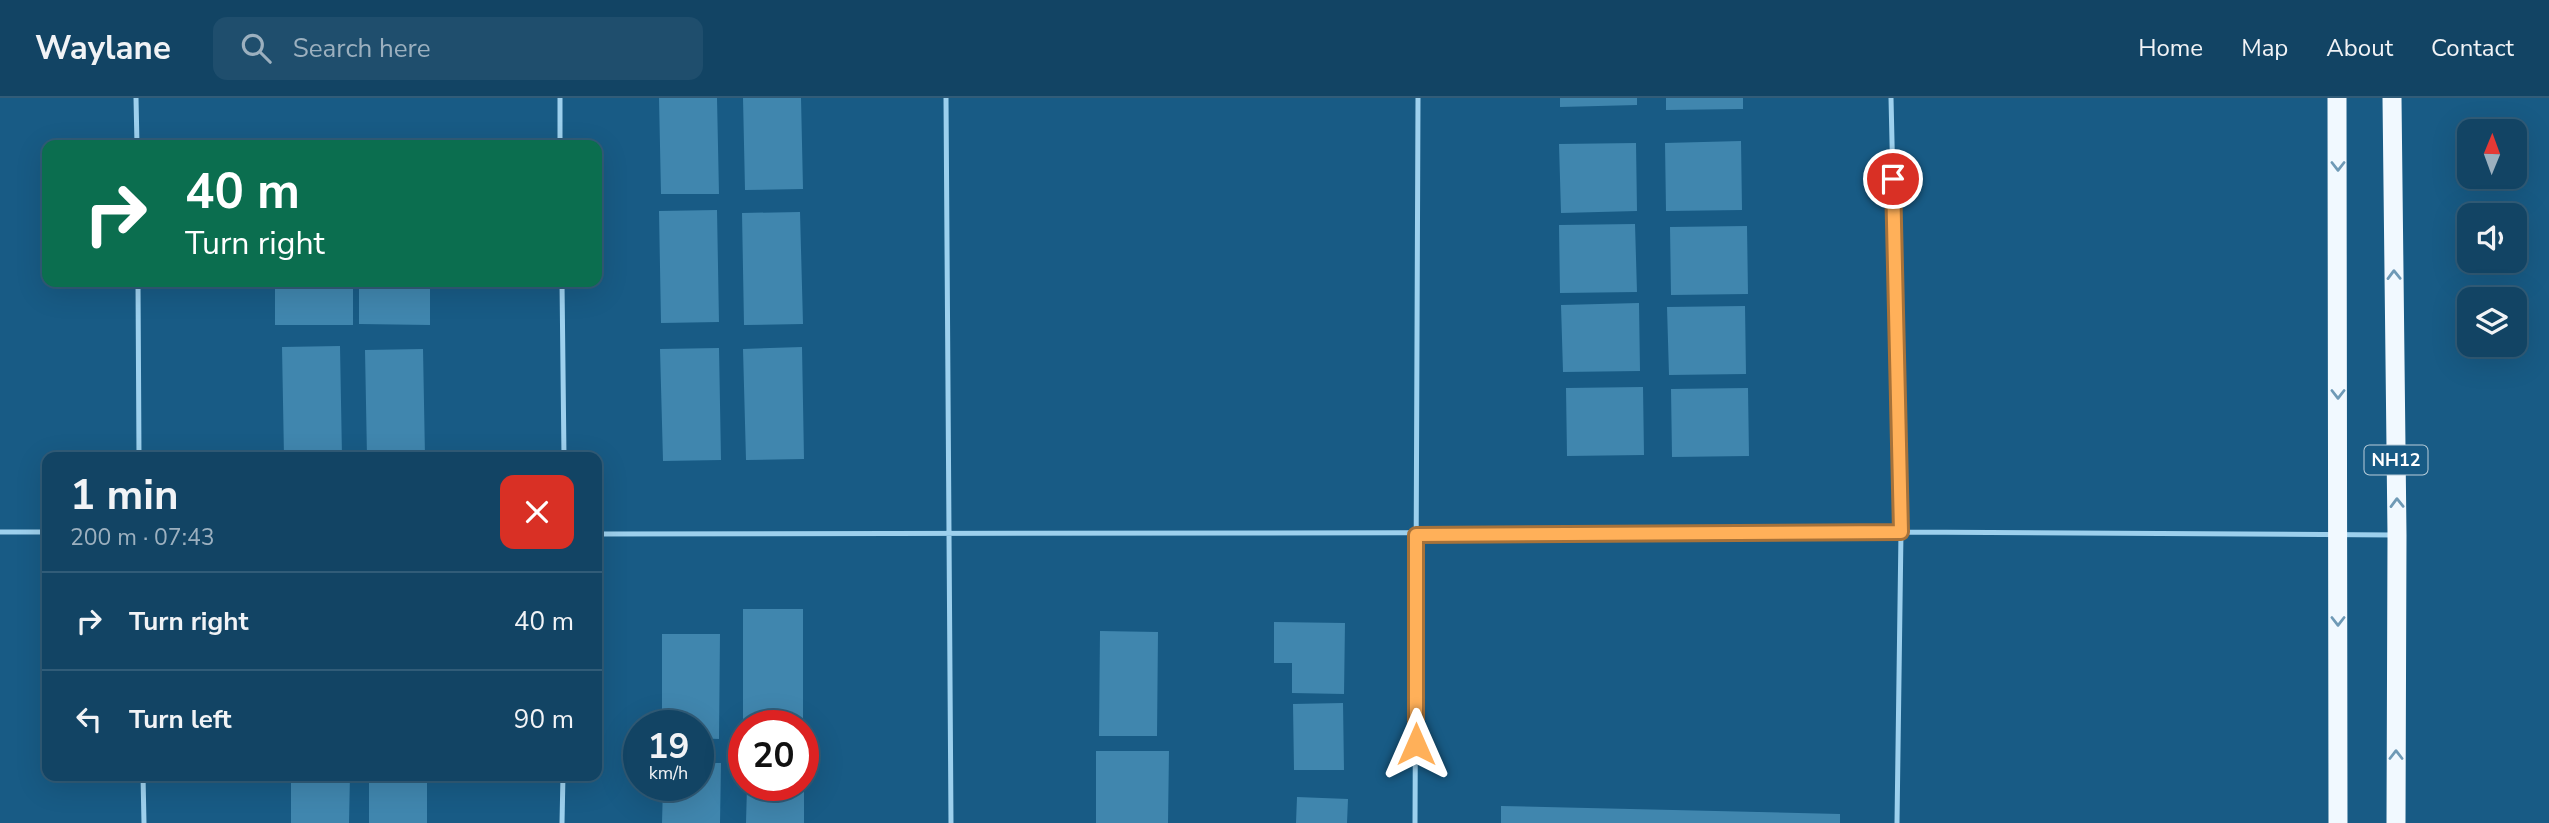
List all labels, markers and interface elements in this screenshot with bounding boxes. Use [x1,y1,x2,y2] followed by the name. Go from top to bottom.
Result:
[213,17,703,80] search box
[35,26,171,71] text: Waylane
[237,29,275,67] icon: search
[293,31,431,66] text: Search here
[2138,32,2203,64] text: Home
[2241,32,2288,64] text: Map
[2326,32,2393,64] text: About
[2431,32,2514,64] text: Contact
[2457,119,2527,189] north arrow
[2457,119,2527,357] map controls
[1863,149,1923,209] pin
[185,158,300,225] text: 40 m
[1874,160,1912,198] icon: arrive
[2330,161,2346,172] one-way arrow
[70,168,161,259] icon: right
[2457,203,2527,273] button: sound
[185,222,325,265] text: Turn right
[2386,270,2402,280] one-way arrow
[2457,287,2527,357] button: layers
[2330,389,2346,399] one-way arrow
[2364,446,2428,474] road number: NH12
[70,467,179,524] text: 1 min
[500,475,574,549] button: close
[2389,497,2405,508] one-way arrow
[70,522,215,553] text: 200 m · 07:43
[70,602,108,640] icon: right
[129,604,248,639] text: Turn right
[514,604,574,639] text: 40 m
[2330,616,2346,627] one-way arrow
[70,700,108,738] icon: left
[129,702,232,737] text: Turn left
[514,702,574,737] text: 90 m
[1379,707,1453,781] position arrow
[728,710,819,801] speed limit sign: 20
[647,723,690,770] text: 19
[2388,749,2404,760] one-way arrow
[649,761,688,785] text: km/h

